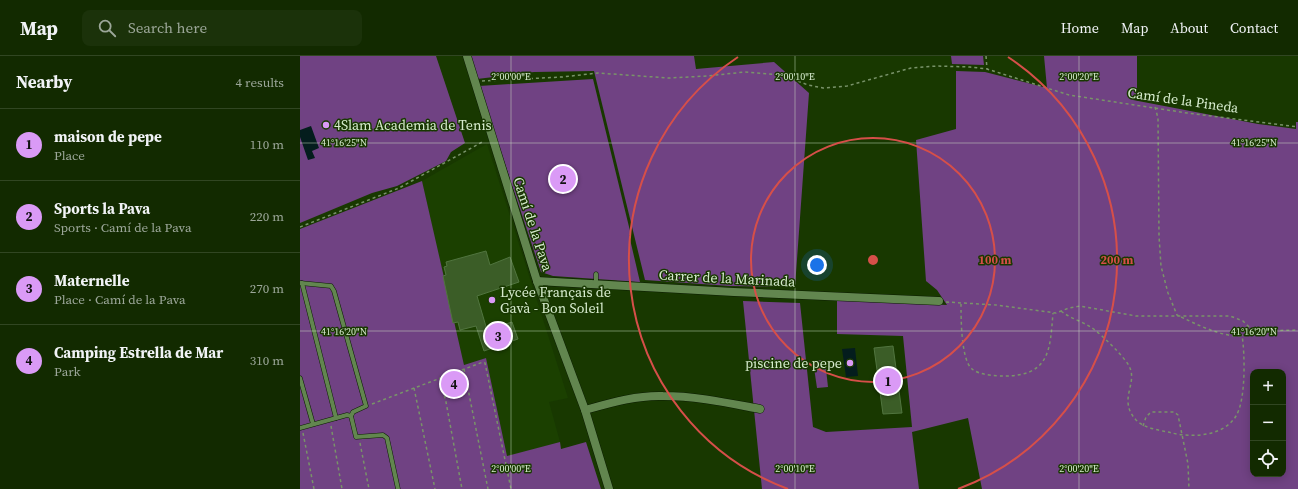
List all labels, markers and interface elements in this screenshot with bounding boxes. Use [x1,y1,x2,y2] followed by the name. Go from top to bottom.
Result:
[82,10,362,46] search box
[20,15,58,41] text: Map
[96,17,118,39] icon: search
[128,17,207,38] text: Search here
[1061,18,1099,38] text: Home
[1121,18,1148,38] text: Map
[1170,18,1208,38] text: About
[1230,18,1278,38] text: Contact
[16,70,72,94] text: Nearby
[491,70,531,83] text: 2°00'00"E
[775,70,815,83] text: 2°00'10"E
[1059,70,1099,83] text: 2°00'20"E
[236,74,284,91] text: 4 results
[1126,82,1241,118] street label: Camí de la Pineda
[334,115,492,135] place label: 4Slam Academia de Tenis
[321,120,331,130] marker: 4Slam Academia de Tenis
[54,126,162,147] text: maison de pepe
[25,136,33,153] text: 1
[250,136,284,153] text: 110 m
[321,136,367,149] text: 41°16'25"N
[1231,136,1277,149] text: 41°16'25"N
[54,147,85,164] text: Place
[550,164,576,194] pin: 2
[508,174,558,274] street label: Camí de la Pava
[54,198,150,219] text: Sports la Pava
[25,208,33,225] text: 2
[250,208,284,225] text: 220 m
[54,219,192,236] text: Sports · Camí de la Pava
[979,252,1012,268] text: 100 m
[1101,252,1134,268] text: 200 m
[866,253,880,267] centre of rings
[807,255,827,275] your location
[658,264,797,292] street label: Carrer de la Marinada
[54,270,130,291] text: Maternelle
[25,280,33,297] text: 3
[250,280,284,297] text: 270 m
[500,282,611,318] place label: Lycée Français de Gavà - Bon Soleil
[54,291,186,308] text: Place · Camí de la Pava
[487,295,497,305] marker: Lycée Français de Gavà - Bon Soleil
[485,321,511,351] pin: 3
[321,325,367,338] text: 41°16'20"N
[1231,325,1277,338] text: 41°16'20"N
[54,342,223,363] text: Camping Estrella de Mar
[25,352,33,369] text: 4
[250,352,284,369] text: 310 m
[745,353,842,373] place label: piscine de pepe
[845,358,855,368] marker: piscine de pepe
[54,363,81,380] text: Park
[875,366,901,396] pin: 1
[441,369,467,399] pin: 4
[1250,369,1286,477] map controls
[1250,369,1286,405] button: +
[1250,405,1286,441] button: −
[1250,441,1286,477] button: locate
[491,462,531,475] text: 2°00'00"E
[775,462,815,475] text: 2°00'10"E
[1059,462,1099,475] text: 2°00'20"E

